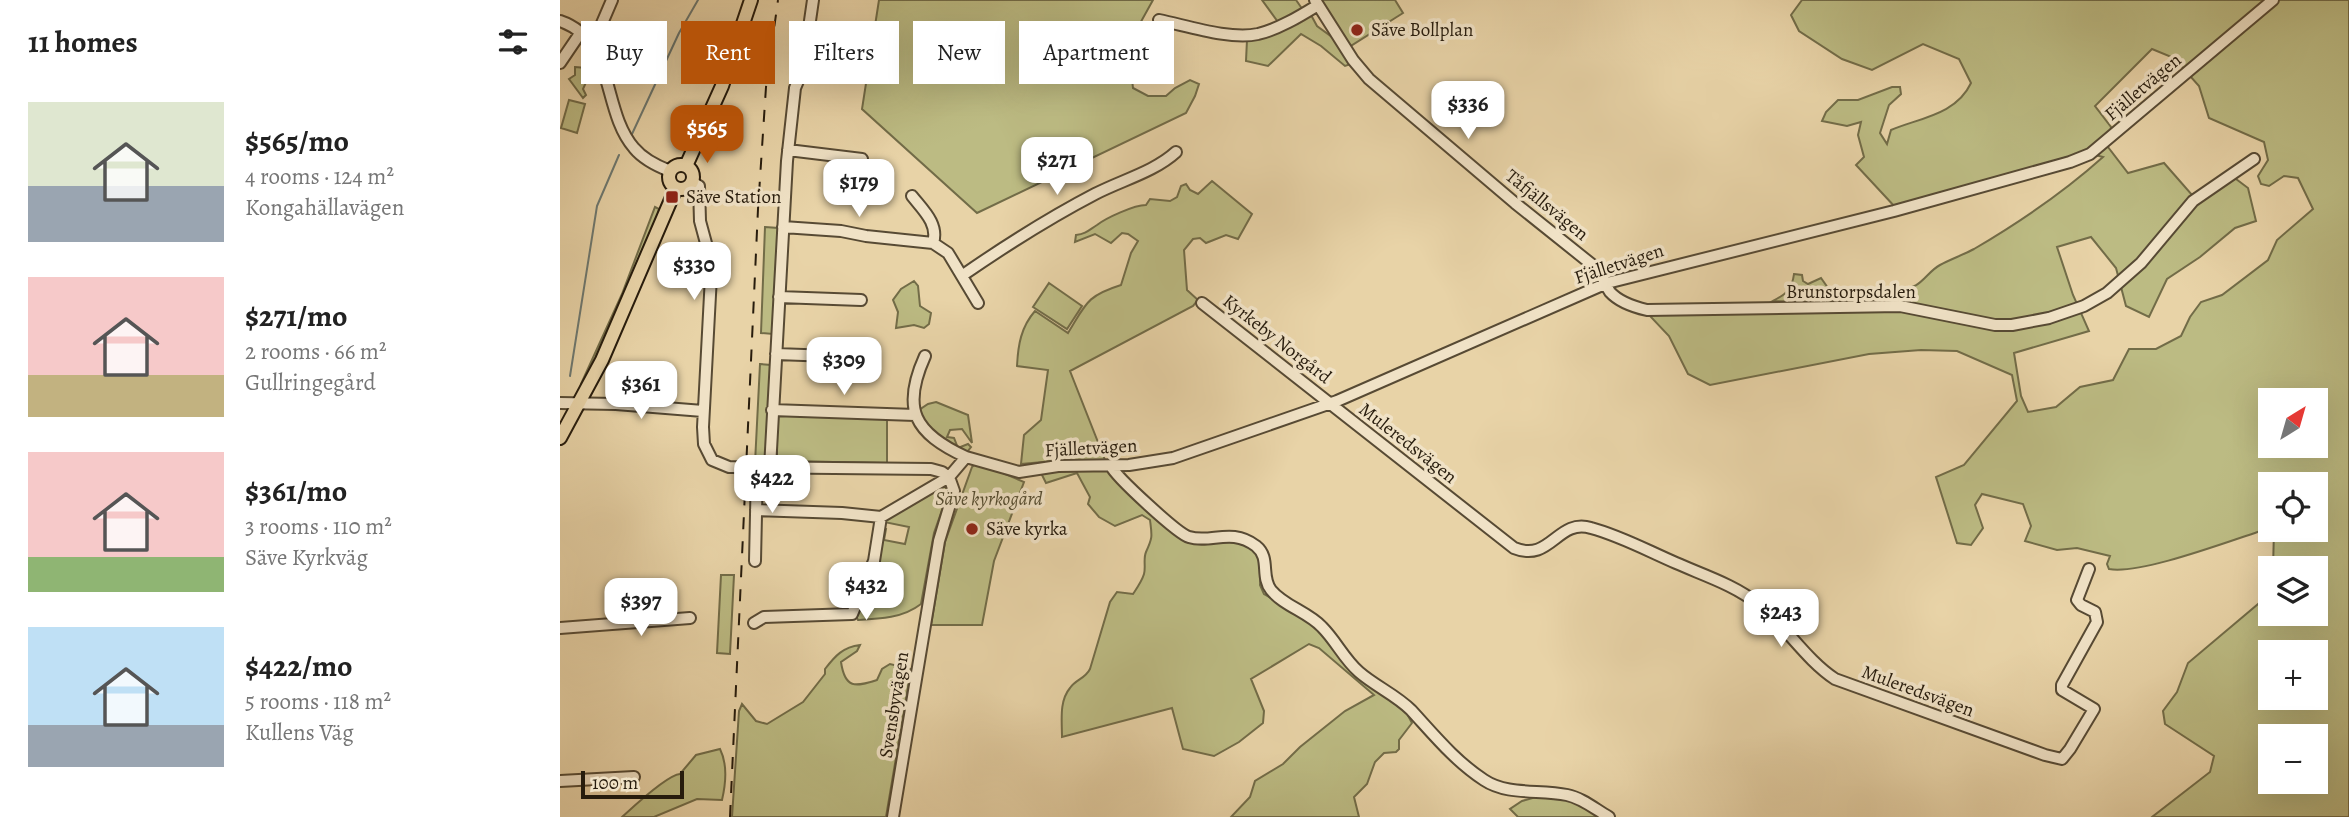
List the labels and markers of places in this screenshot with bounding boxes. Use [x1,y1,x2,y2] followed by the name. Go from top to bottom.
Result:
[1371,17,1473,43] place label: Säve Bollplan
[1349,22,1365,38] marker: Säve Bollplan
[1427,82,1509,141] pin: $336
[666,106,748,165] pin: $565
[1016,138,1098,197] pin: $271
[818,160,900,219] pin: $179
[686,184,781,210] place label: Säve Station
[664,189,680,205] marker: Säve Station
[653,243,735,302] pin: $330
[803,338,885,397] pin: $309
[600,362,682,421] pin: $361
[731,456,813,515] pin: $422
[986,516,1068,542] place label: Säve kyrka
[964,521,980,537] marker: Säve kyrka
[825,562,907,622] pin: $432
[600,578,682,638] pin: $397
[1740,590,1822,649] pin: $243

